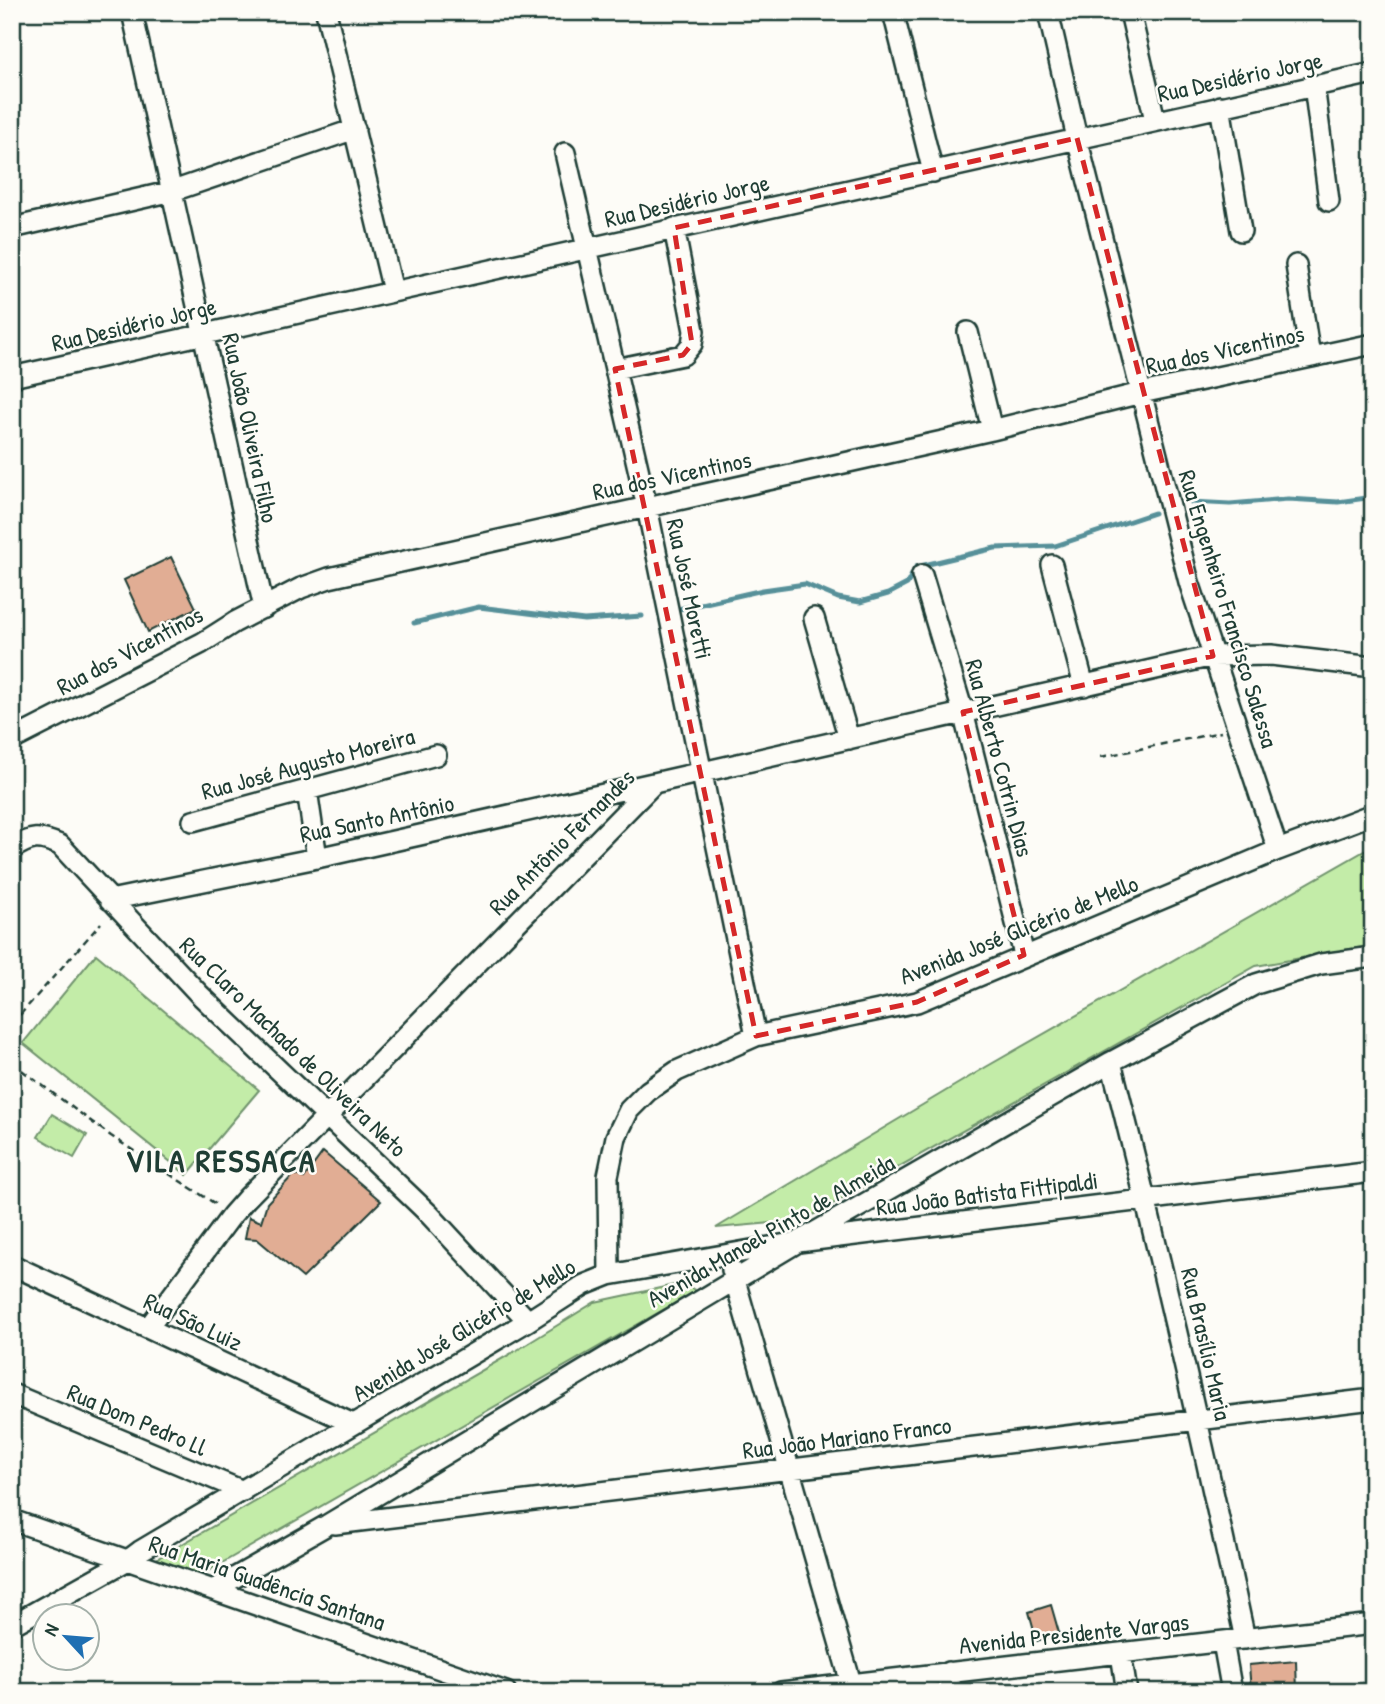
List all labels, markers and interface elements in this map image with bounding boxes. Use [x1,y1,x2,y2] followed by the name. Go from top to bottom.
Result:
[1154,43,1326,109] street label: Rua Desidério Jorge
[601,165,773,234] street label: Rua Desidério Jorge
[48,289,220,358] street label: Rua Desidério Jorge
[1143,317,1307,381] street label: Rua dos Vicentinos
[215,330,287,526] street label: Rua João Oliveira Filho
[590,443,754,507] street label: Rua dos Vicentinos
[1171,466,1286,751] street label: Rua Engenheiro Francisco Salessa
[659,516,720,662] street label: Rua José Moretti
[51,598,208,702] street label: Rua dos Vicentinos
[958,655,1042,860] street label: Rua Alberto Cotrin Dias
[198,719,418,807] street label: Rua José Augusto Moreira
[481,761,641,921] street label: Rua Antônio Fernandes
[297,786,457,850] street label: Rua Santo Antônio
[895,866,1143,992] street label: Avenida José Glicério de Mello
[173,929,414,1164] street label: Rua Claro Machado de Oliveira Neto
[125,1139,317,1182] district label: VILA RESSACA
[641,1146,900,1314] street label: Avenida Manoel Pinto de Almeida
[874,1164,1100,1222] street label: Rua João Batista Fittipaldi
[346,1250,581,1408] street label: Avenida José Glicério de Mello
[1174,1264,1240,1423] street label: Rua Brasílio Maria
[139,1284,248,1358] street label: Rua São Luiz
[63,1375,213,1463] street label: Rua Dom Pedro Ll
[741,1408,953,1466] street label: Rua João Mariano Franco
[145,1527,390,1638] street label: Rua Maria Guadência Santana
[32,1602,102,1672] north arrow
[957,1605,1190,1661] street label: Avenida Presidente Vargas
[37,1619,65,1640] text: N

